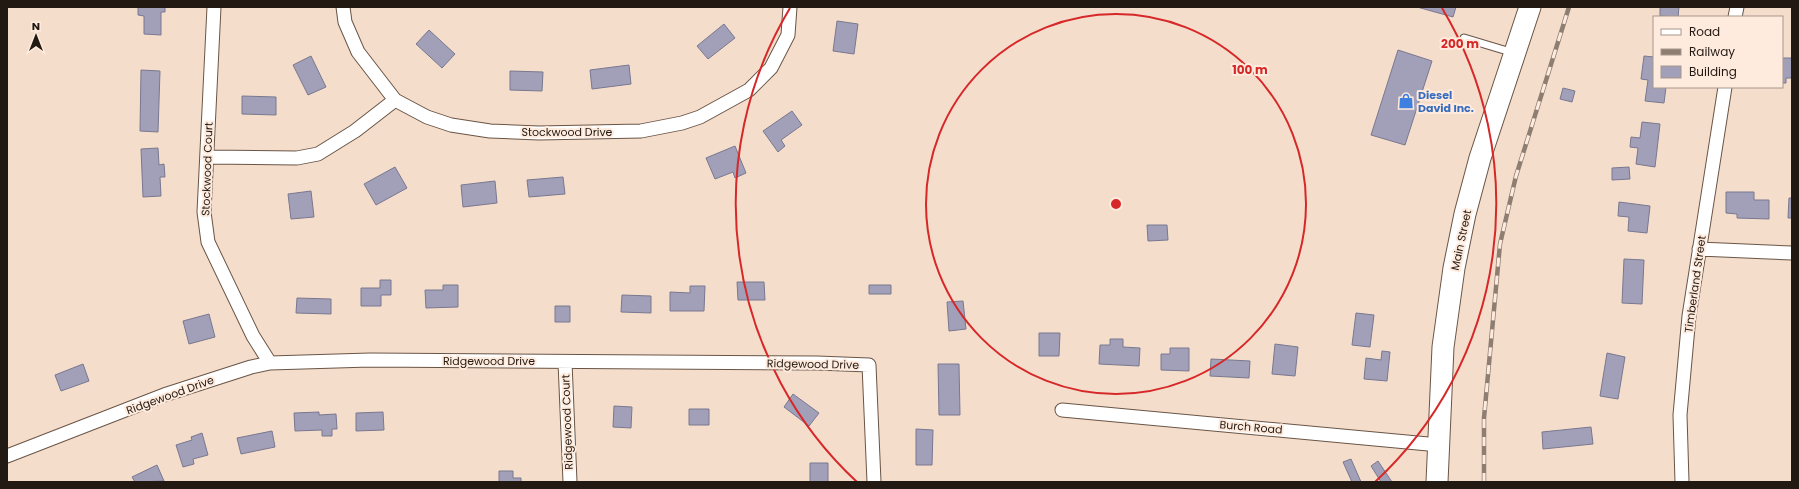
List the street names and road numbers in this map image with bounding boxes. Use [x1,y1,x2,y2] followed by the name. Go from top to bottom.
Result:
[197,122,217,216] street label: Stockwood Court
[522,124,613,140] street label: Stockwood Drive
[1447,208,1475,272] street label: Main Street
[1680,234,1710,334] street label: Timberland Street
[443,353,535,369] street label: Ridgewood Drive
[767,355,859,373] street label: Ridgewood Drive
[124,372,216,418] street label: Ridgewood Drive
[557,374,577,470] street label: Ridgewood Court
[1219,416,1283,438] street label: Burch Road

